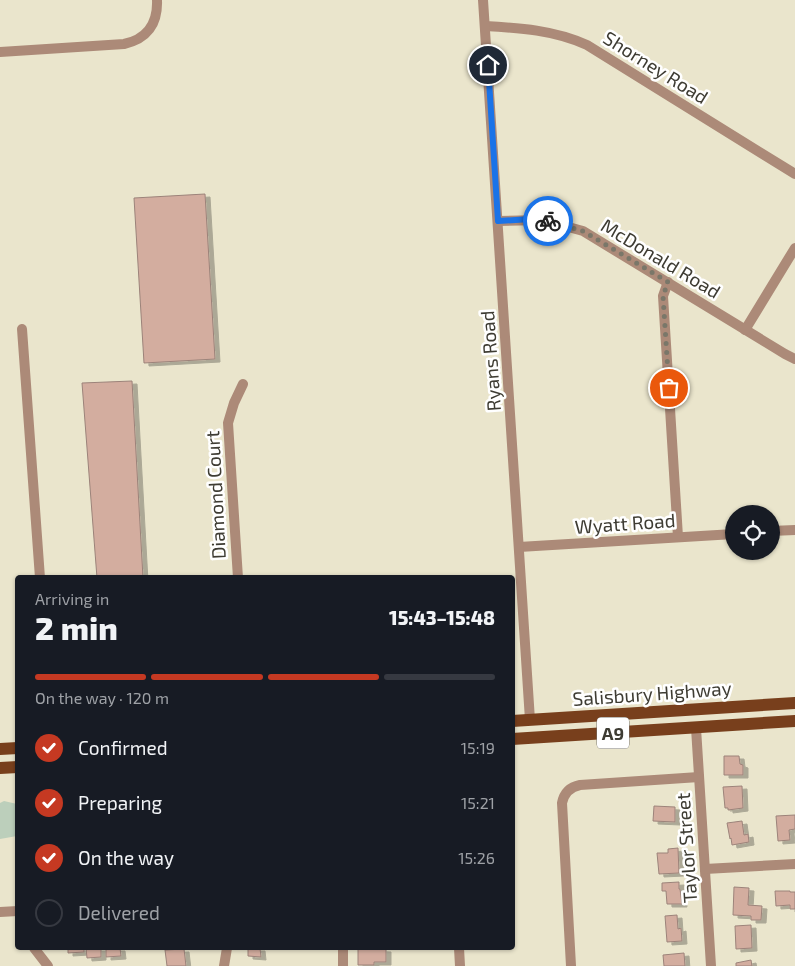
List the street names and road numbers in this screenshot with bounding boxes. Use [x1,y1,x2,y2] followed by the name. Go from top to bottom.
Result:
[599,26,713,108] street label: Shorney Road
[597,213,725,303] street label: McDonald Road
[475,310,505,412] street label: Ryans Road
[200,430,230,560] street label: Diamond Court
[574,508,676,538] street label: Wyatt Road
[572,676,732,710] street label: Salisbury Highway
[597,718,629,748] road number: A9
[671,792,701,904] street label: Taylor Street

